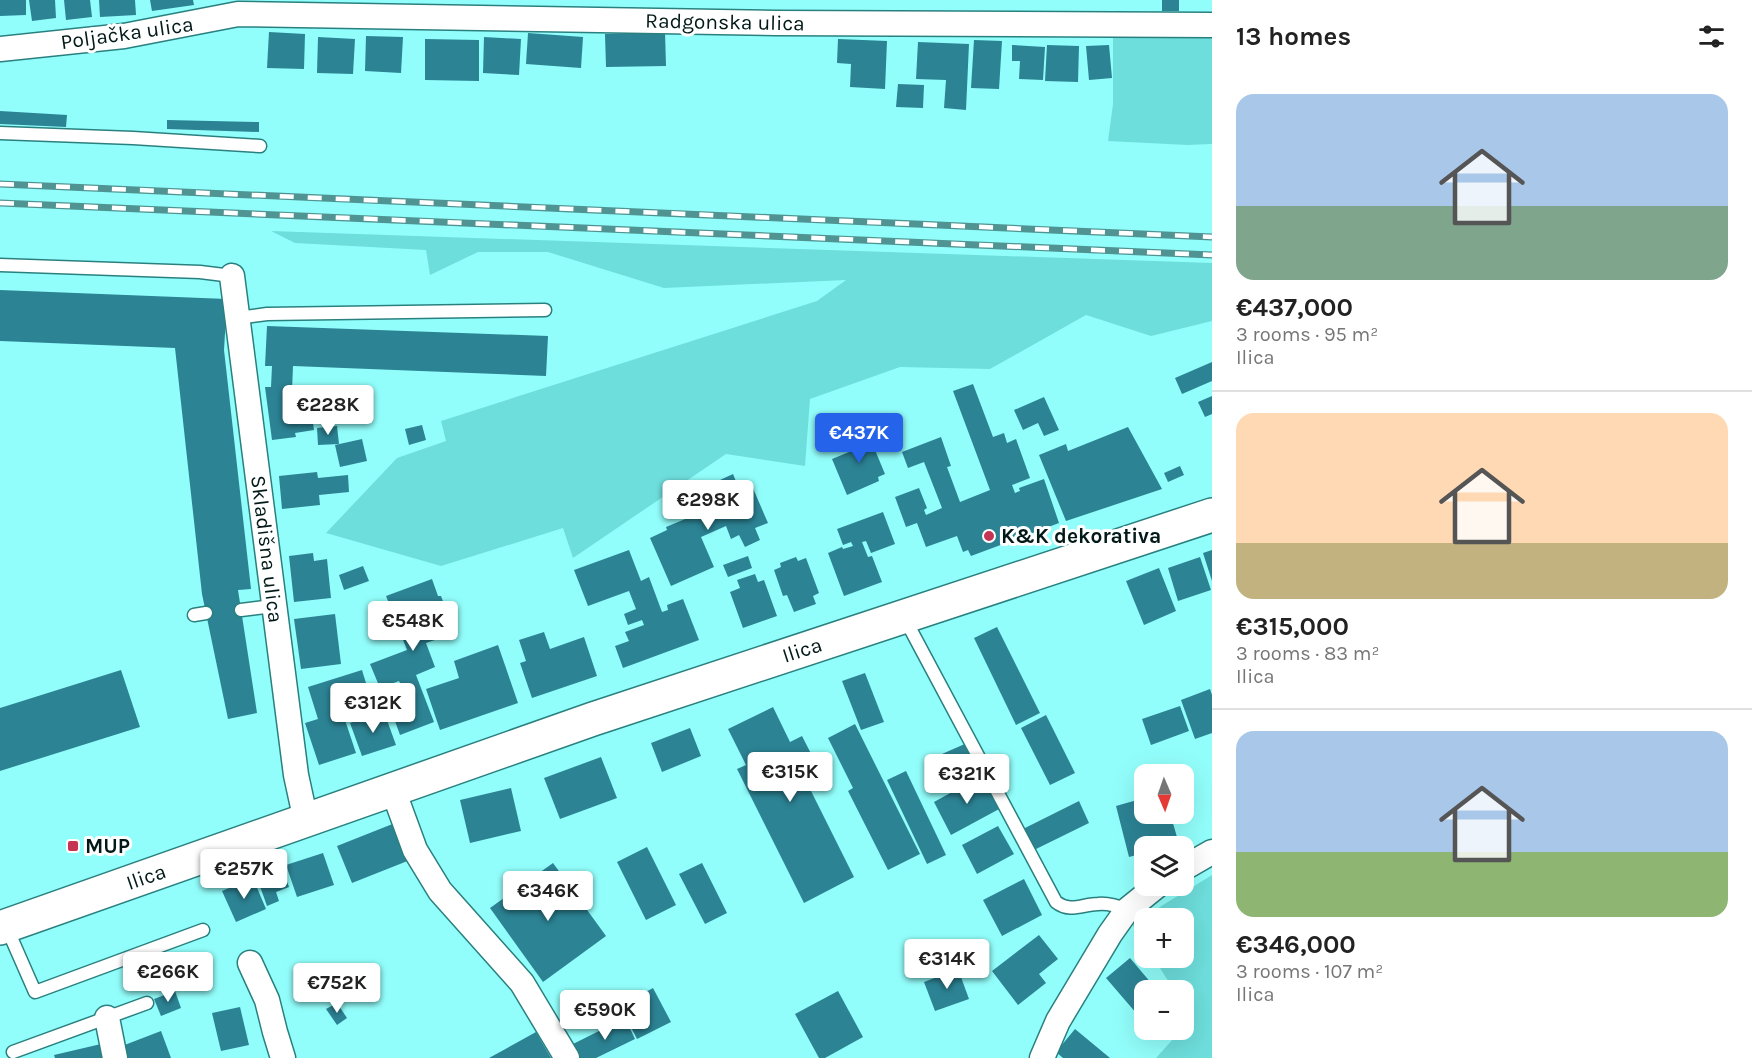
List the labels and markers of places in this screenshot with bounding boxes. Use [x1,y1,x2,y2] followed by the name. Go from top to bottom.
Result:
[286,385,370,436] pin: €228K
[817,413,901,464] pin: €437K
[666,480,750,531] pin: €298K
[1001,524,1161,548] place label: K&K dekorativa
[982,529,996,543] marker: K&K dekorativa
[371,601,455,652] pin: €548K
[331,683,415,734] pin: €312K
[748,752,832,803] pin: €315K
[925,754,1009,805] pin: €321K
[85,834,130,858] place label: MUP
[66,839,80,853] marker: MUP
[202,849,286,900] pin: €257K
[506,871,590,922] pin: €346K
[905,939,989,990] pin: €314K
[126,952,210,1003] pin: €266K
[295,963,379,1014] pin: €752K
[563,990,647,1041] pin: €590K

